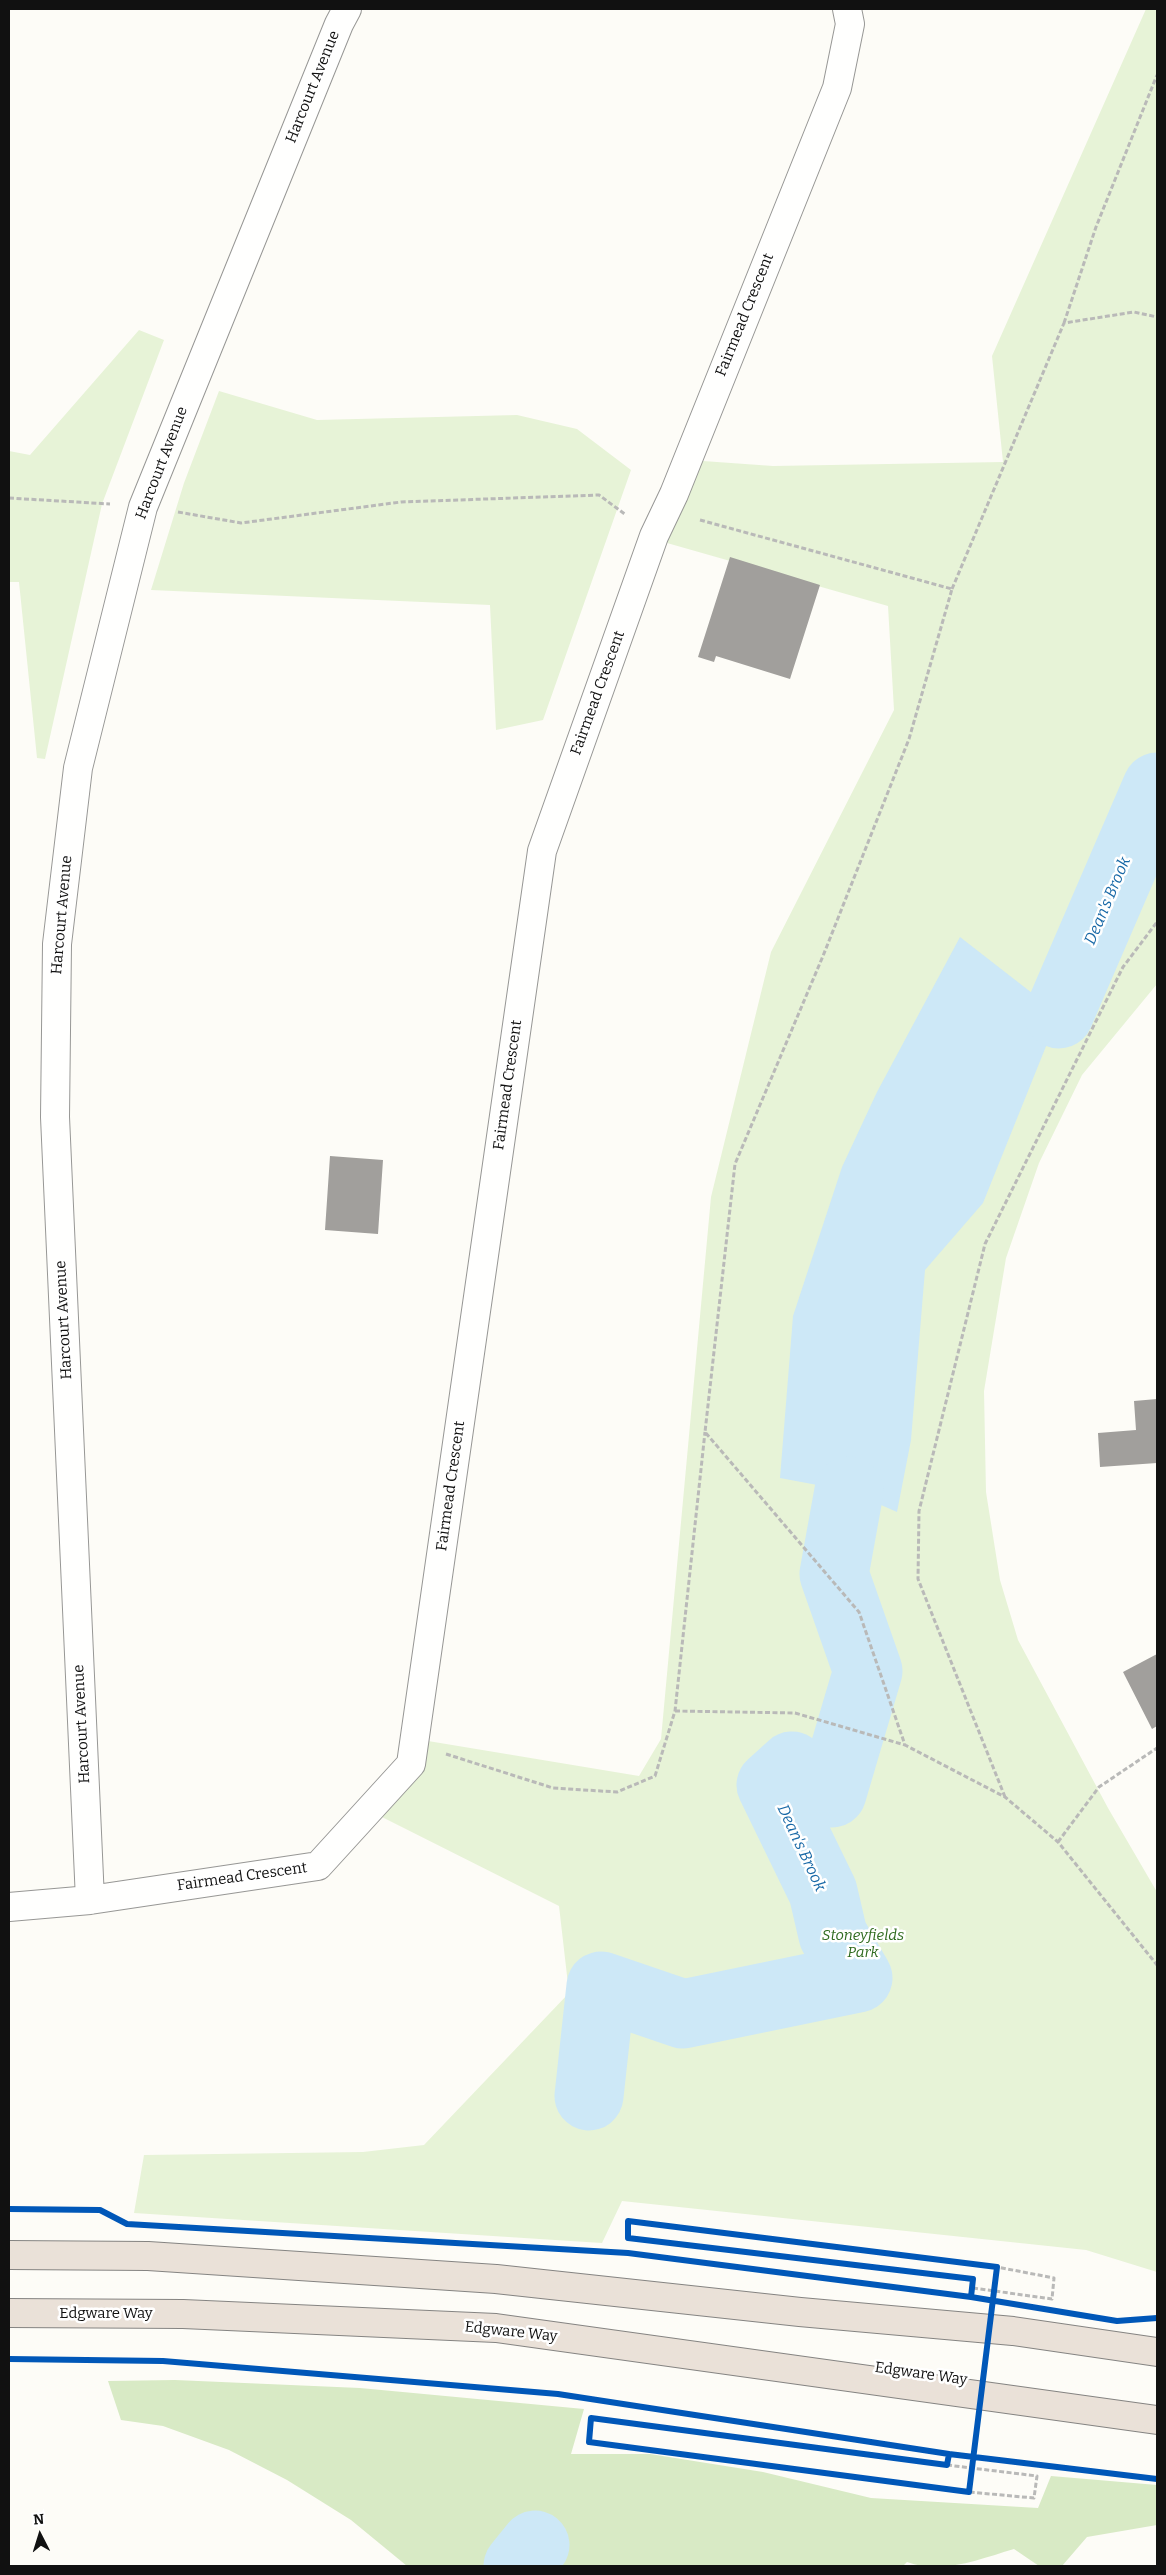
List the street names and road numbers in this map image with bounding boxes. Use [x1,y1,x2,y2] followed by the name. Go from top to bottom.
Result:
[282,28,344,146] street label: Harcourt Avenue
[712,251,778,379] street label: Fairmead Crescent
[132,404,192,522] street label: Harcourt Avenue
[567,628,629,758] street label: Fairmead Crescent
[48,855,76,975] street label: Harcourt Avenue
[490,1019,526,1151] street label: Fairmead Crescent
[52,1260,76,1380] street label: Harcourt Avenue
[433,1420,469,1552] street label: Fairmead Crescent
[70,1664,94,1784] street label: Harcourt Avenue
[176,1859,308,1895] street label: Fairmead Crescent
[59,2305,153,2323] street label: Edgware Way
[464,2318,558,2346] street label: Edgware Way
[874,2359,968,2389] street label: Edgware Way

